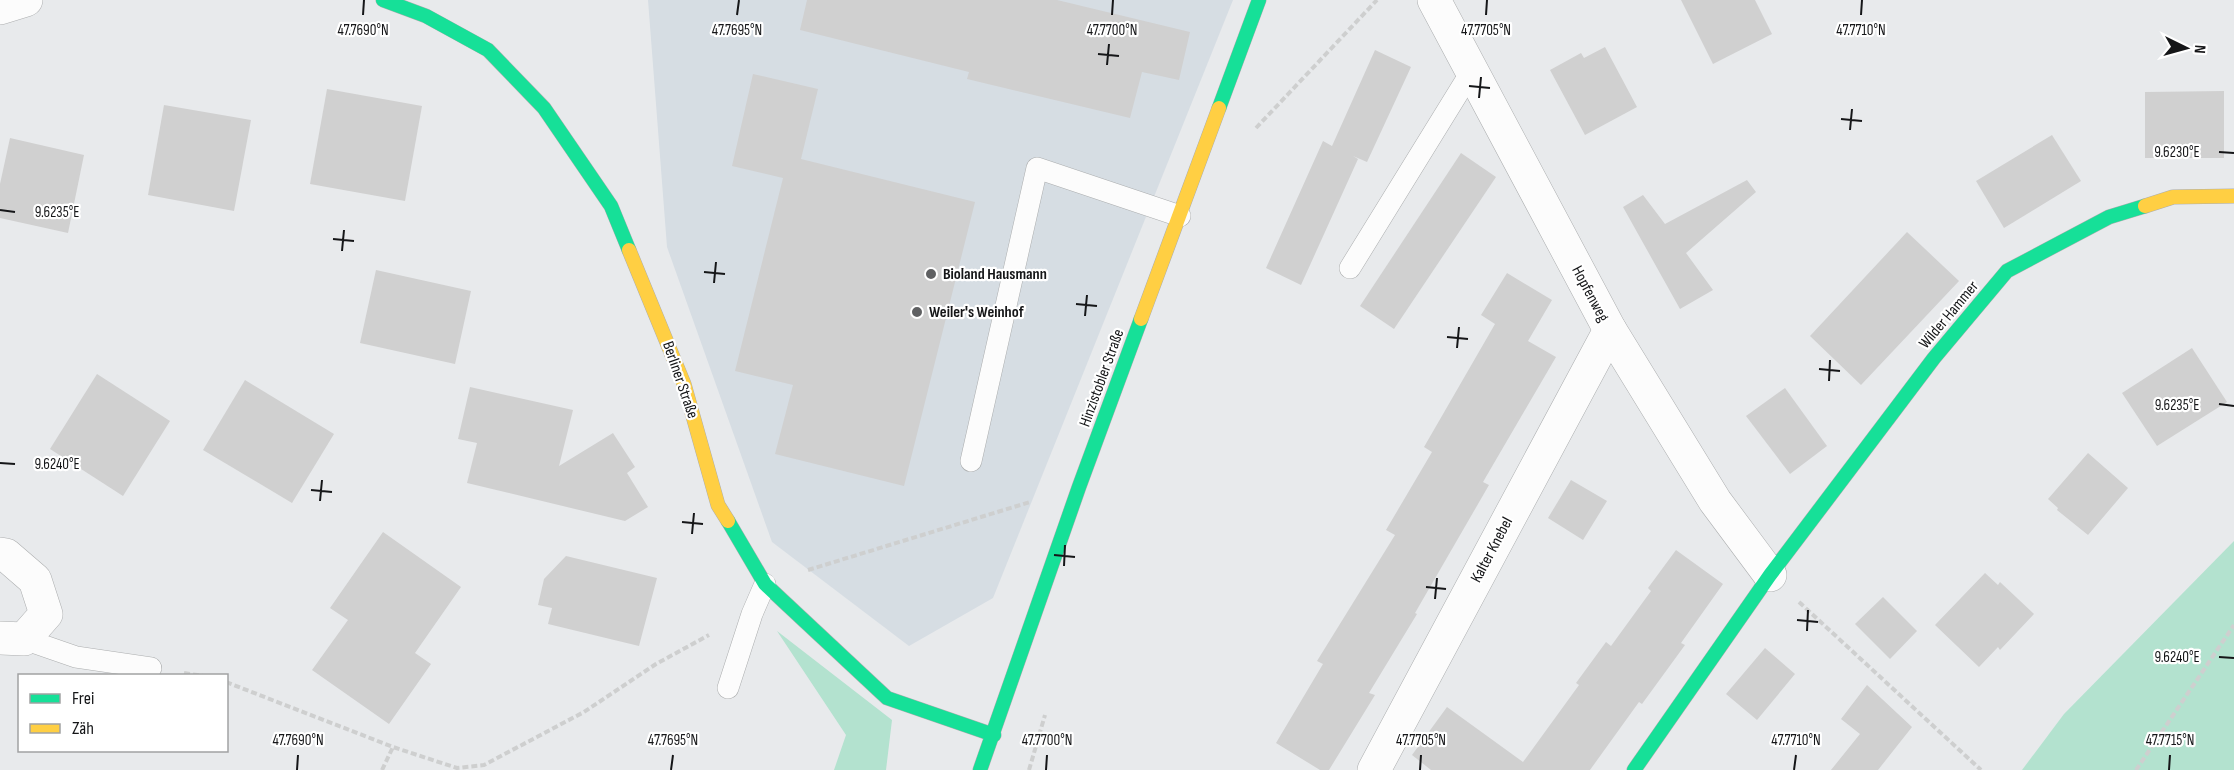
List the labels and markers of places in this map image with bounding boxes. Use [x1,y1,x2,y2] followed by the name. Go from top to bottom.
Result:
[943,265,1047,284] place label: Bioland Hausmann
[924,267,938,281] marker: Bioland Hausmann
[929,303,1025,322] place label: Weiler's Weinhof
[910,305,924,319] marker: Weiler's Weinhof

